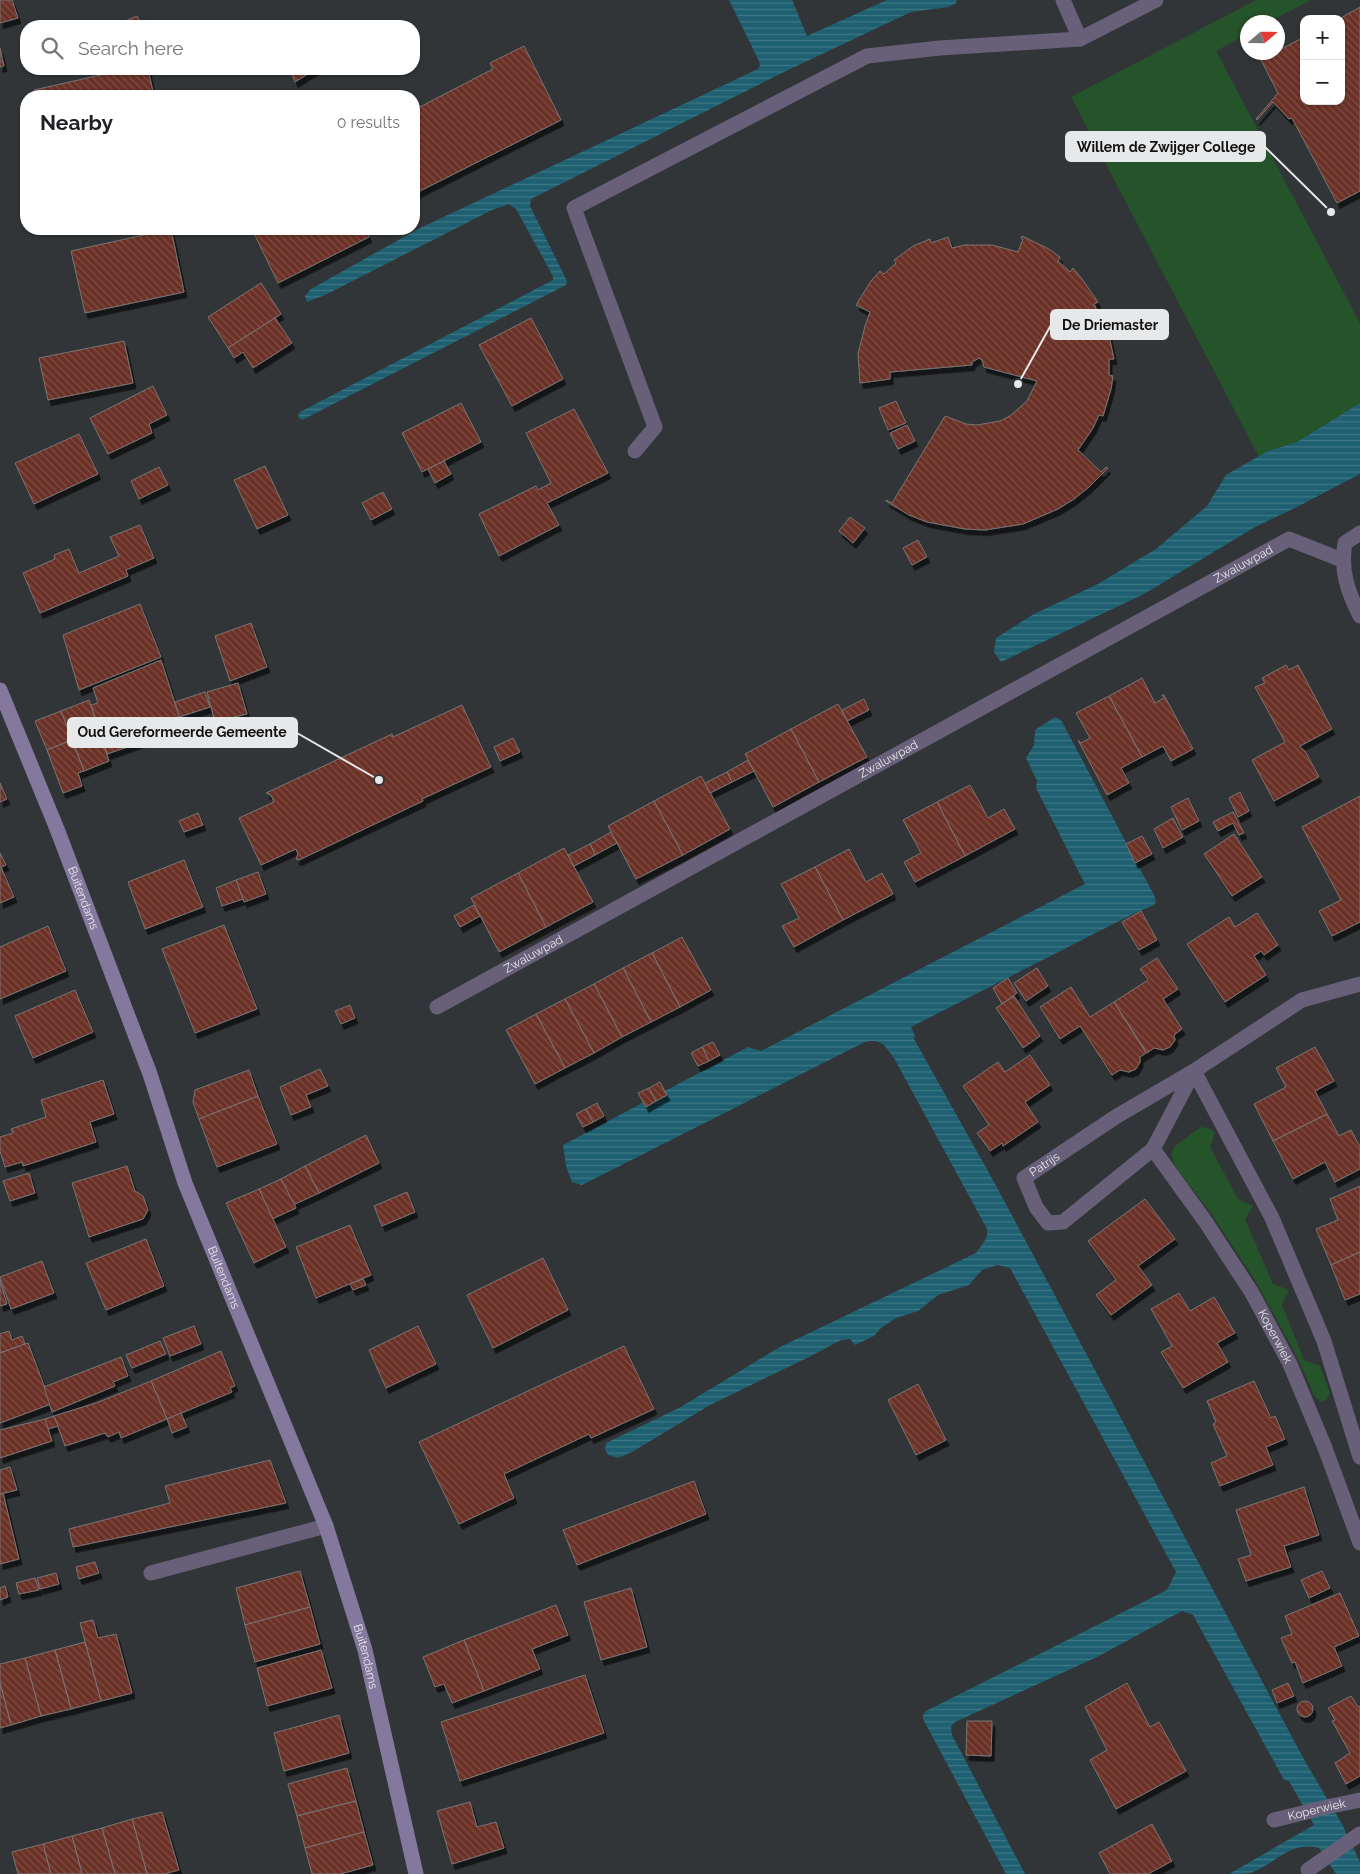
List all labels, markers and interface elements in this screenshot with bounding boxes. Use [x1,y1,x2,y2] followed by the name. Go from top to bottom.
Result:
[1240,15,1285,60] north arrow
[1300,15,1345,105] map controls
[1300,15,1345,60] button: +
[20,20,420,75] search box
[38,34,66,62] icon: search
[78,37,184,59] text: Search here
[1300,60,1345,105] button: −
[40,110,113,135] text: Nearby
[337,113,400,132] text: 0 results
[1066,132,1265,161] callout: Willem de Zwijger College
[1077,139,1256,155] text: Willem de Zwijger College
[1051,310,1168,339] callout: De Driemaster
[1062,317,1159,333] text: De Driemaster
[1211,542,1275,586] street label: Zwaluwpad
[68,718,297,747] callout: Oud Gereformeerde Gemeente
[77,724,287,740] text: Oud Gereformeerde Gemeente
[856,737,920,781] street label: Zwaluwpad
[65,864,102,932] street label: Buitendams
[502,932,565,976] street label: Zwaluwpad
[1027,1149,1062,1179] street label: Patrijs
[205,1244,243,1311] street label: Buitendams
[1255,1307,1296,1366] street label: Koperwiek
[350,1622,381,1690] street label: Buitendams
[1286,1796,1348,1823] street label: Koperwiek

